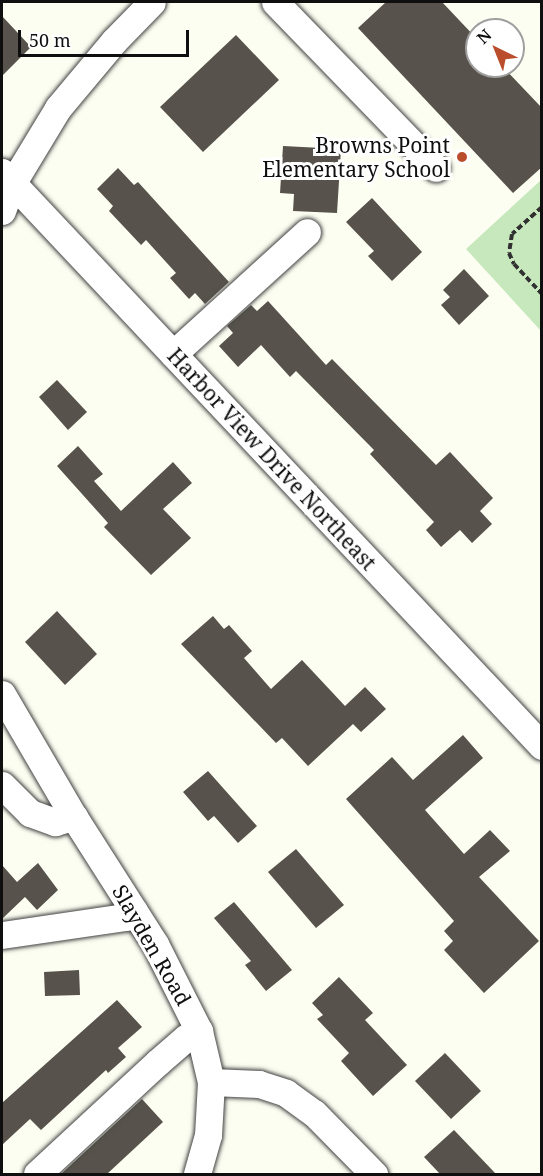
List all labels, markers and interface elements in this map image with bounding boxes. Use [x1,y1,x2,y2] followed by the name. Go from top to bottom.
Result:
[21,18,192,56] scale bar
[465,18,525,78] north arrow
[472,24,496,49] text: N
[29,28,71,52] text: 50 m
[262,132,450,182] place label: Browns Point Elementary School
[455,150,469,164] marker: Browns Point Elementary School
[163,343,381,575] street label: Harbor View Drive Northeast
[107,880,197,1010] street label: Slayden Road

